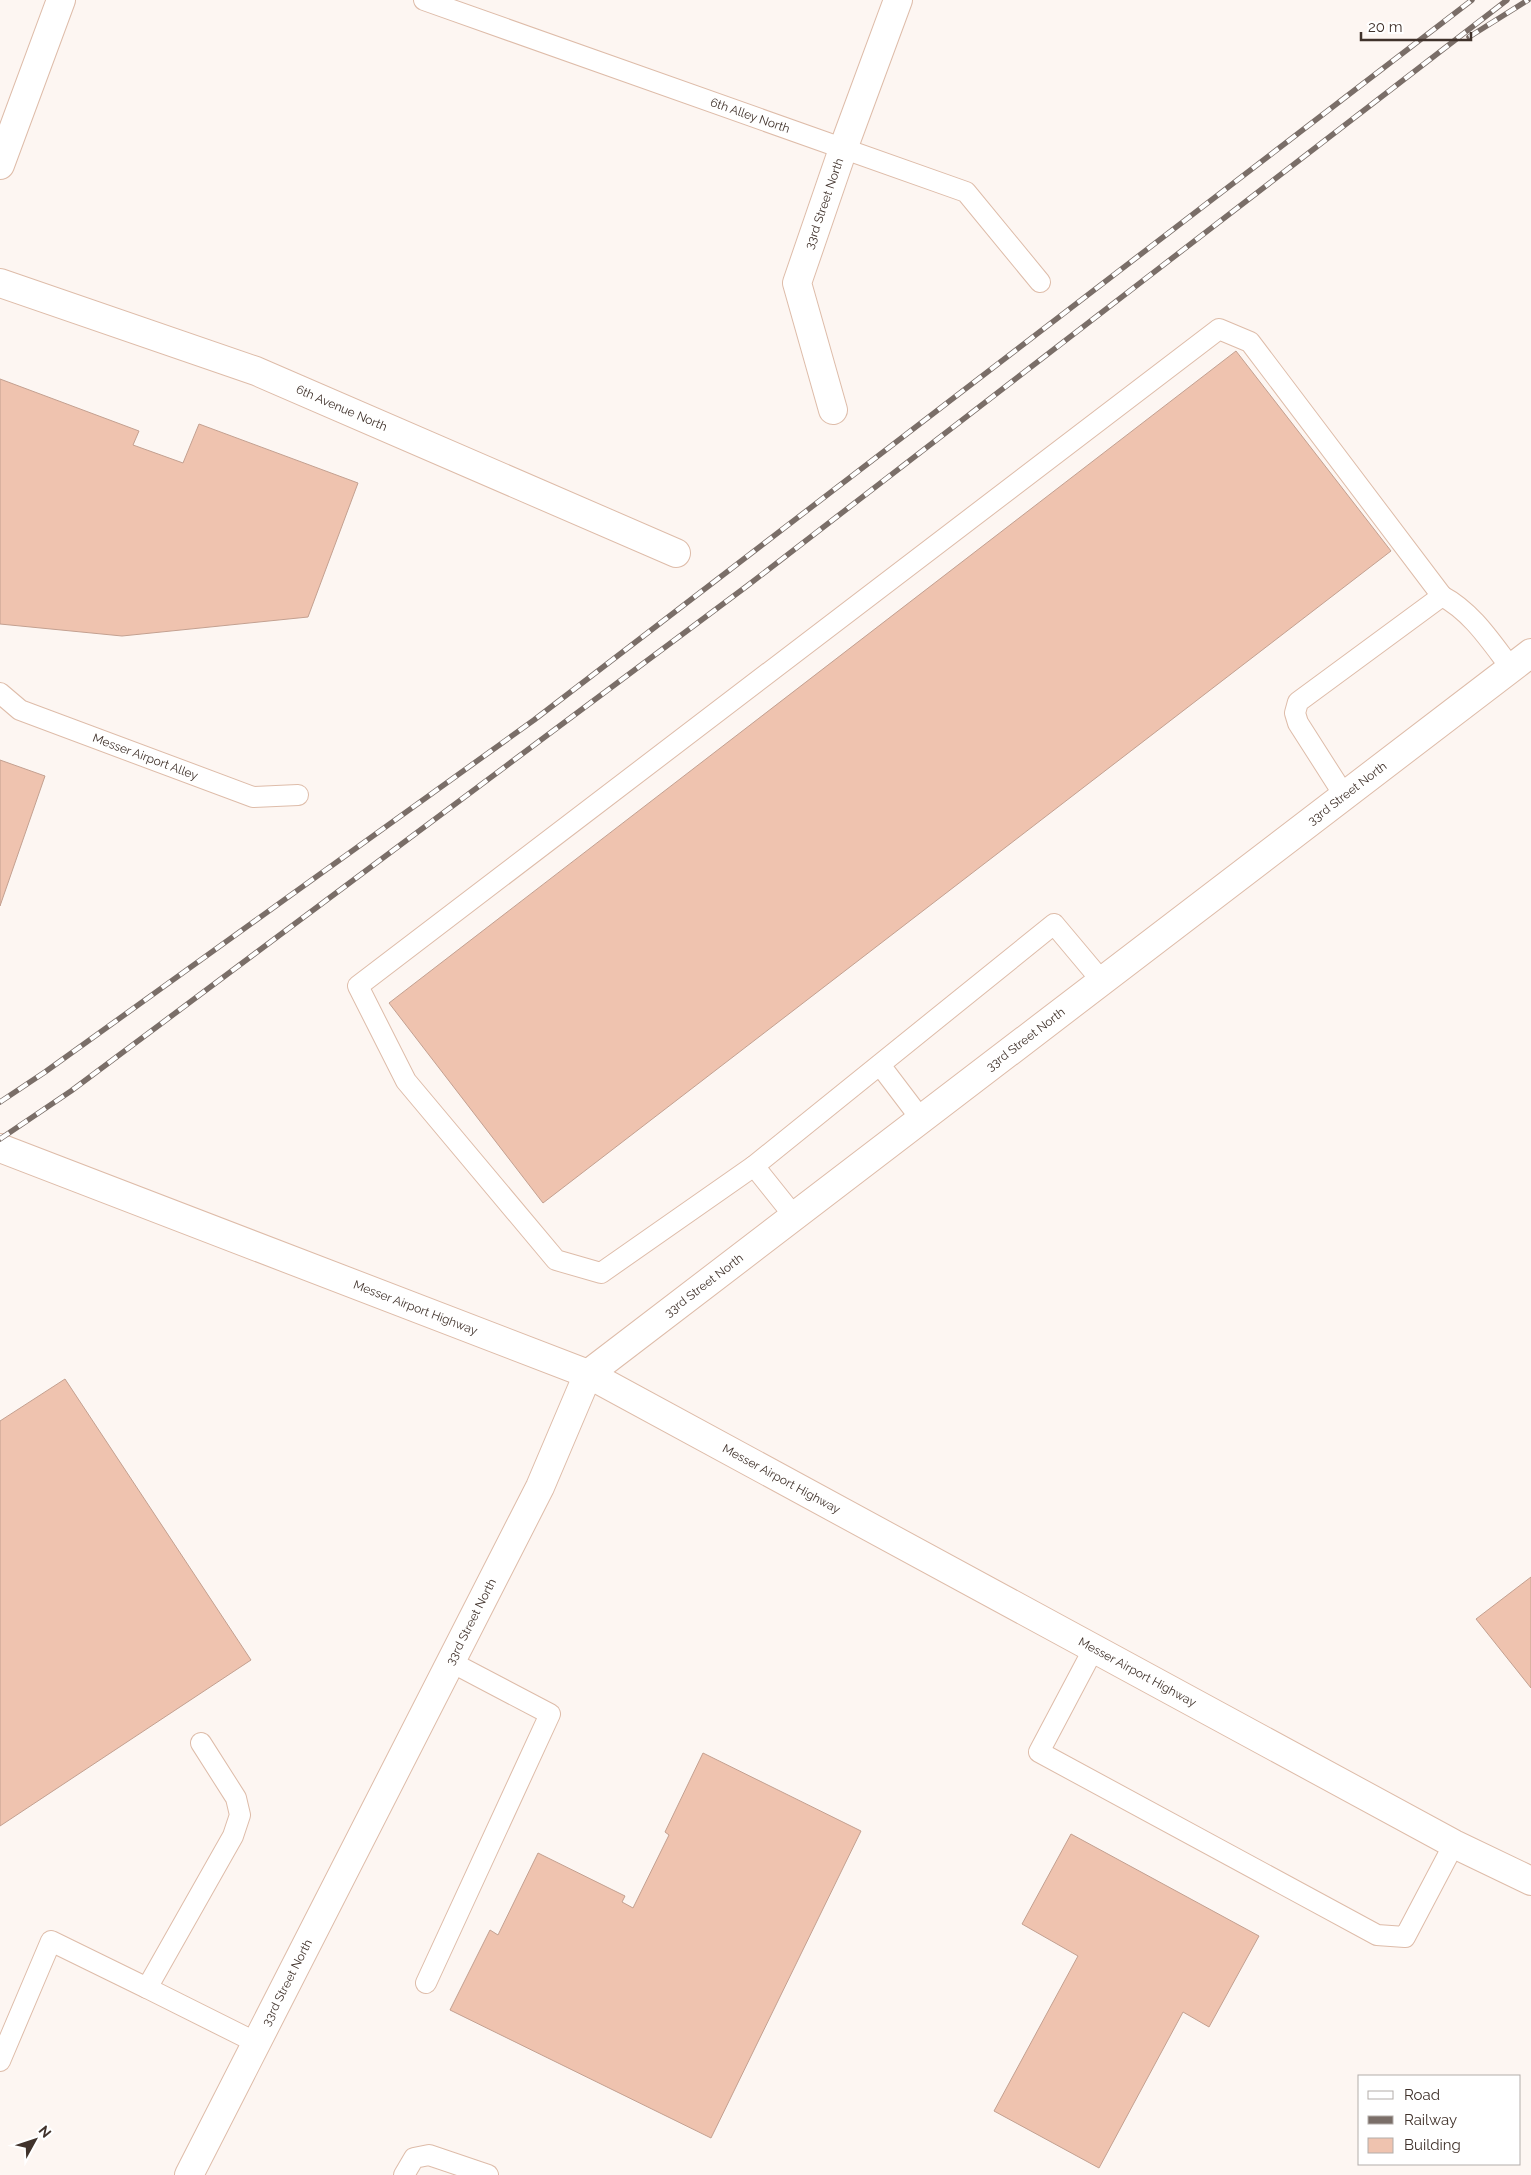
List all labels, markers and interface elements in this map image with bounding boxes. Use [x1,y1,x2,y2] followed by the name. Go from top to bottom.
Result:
[1361,10,1471,42] scale bar
[1368,18,1403,36] text: 20 m
[709,95,792,136] street label: 6th Alley North
[802,156,846,251] street label: 33rd Street North
[294,382,389,434] street label: 6th Avenue North
[91,731,200,783] street label: Messer Airport Alley
[1305,759,1389,828] street label: 33rd Street North
[983,1005,1068,1074] street label: 33rd Street North
[662,1251,746,1320] street label: 33rd Street North
[351,1277,480,1338] street label: Messer Airport Highway
[720,1441,843,1517] street label: Messer Airport Highway
[443,1576,499,1667] street label: 33rd Street North
[1076,1635,1199,1710] street label: Messer Airport Highway
[259,1937,315,2028] street label: 33rd Street North
[1358,2075,1521,2165] legend
[1404,2086,1440,2104] text: Road
[1404,2111,1457,2129] text: Railway
[10,2115,60,2165] north arrow
[35,2122,55,2141] text: N
[1404,2136,1461,2154] text: Building

